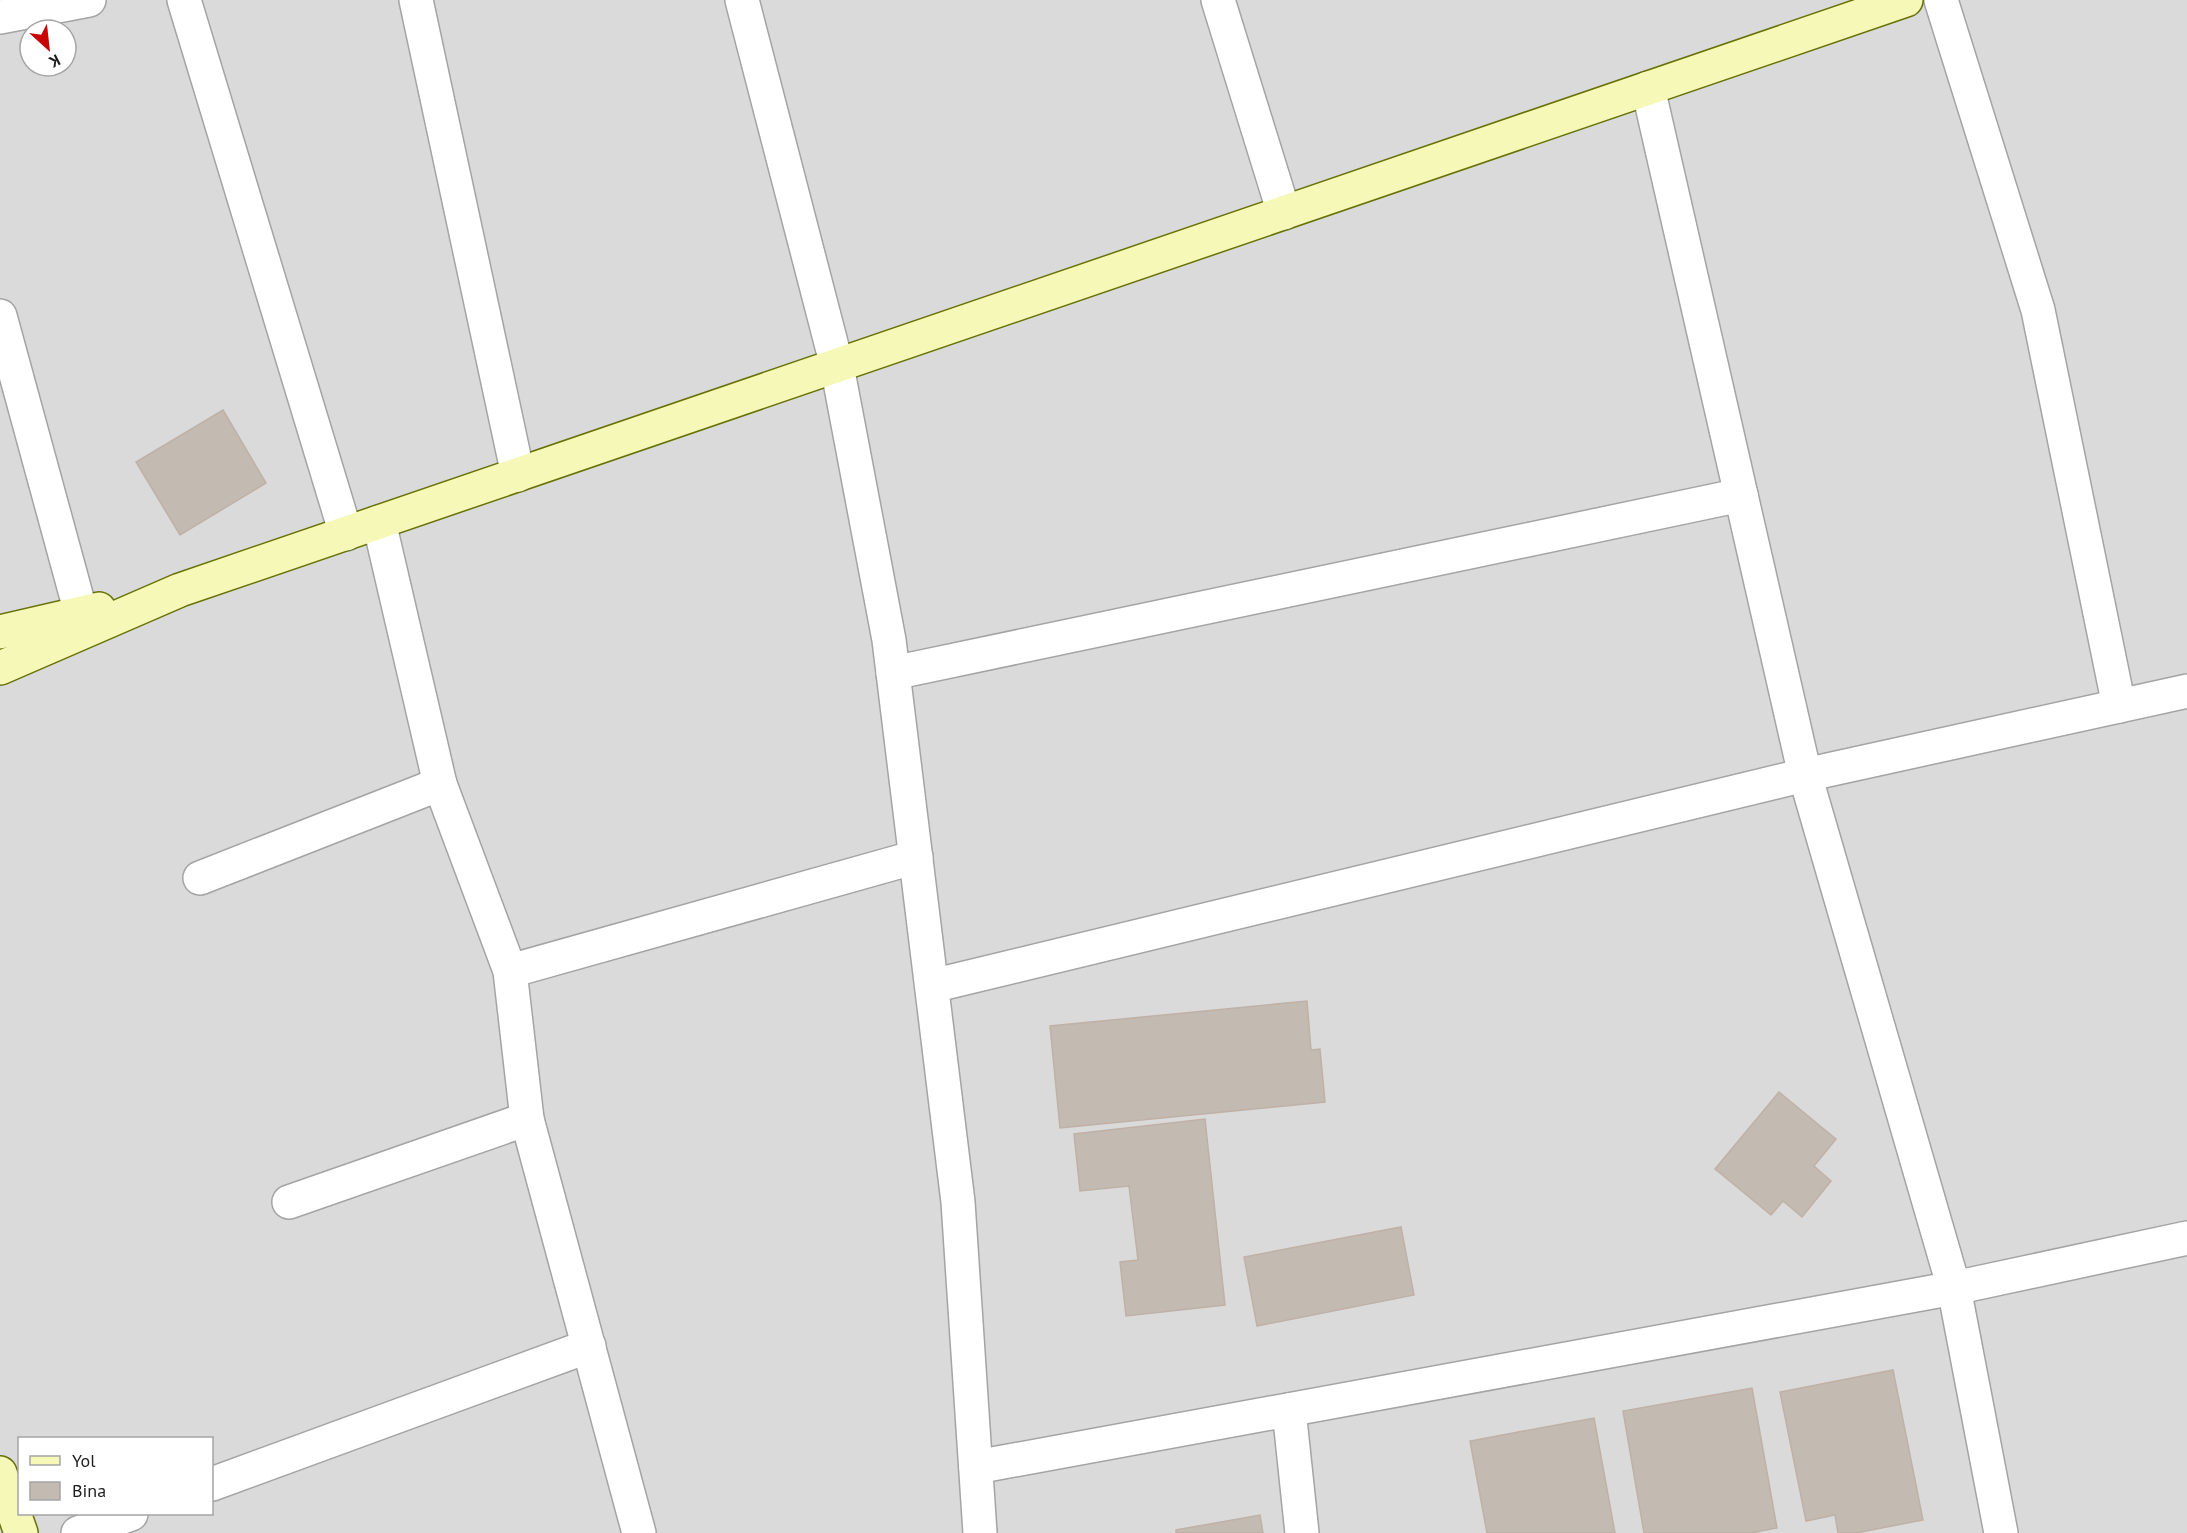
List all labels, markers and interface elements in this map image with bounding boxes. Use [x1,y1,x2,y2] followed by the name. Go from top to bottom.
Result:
[18,18,78,78] north arrow
[46,50,64,73] text: K
[18,1437,213,1515] legend
[72,1449,96,1472] text: Yol
[72,1479,106,1502] text: Bina

